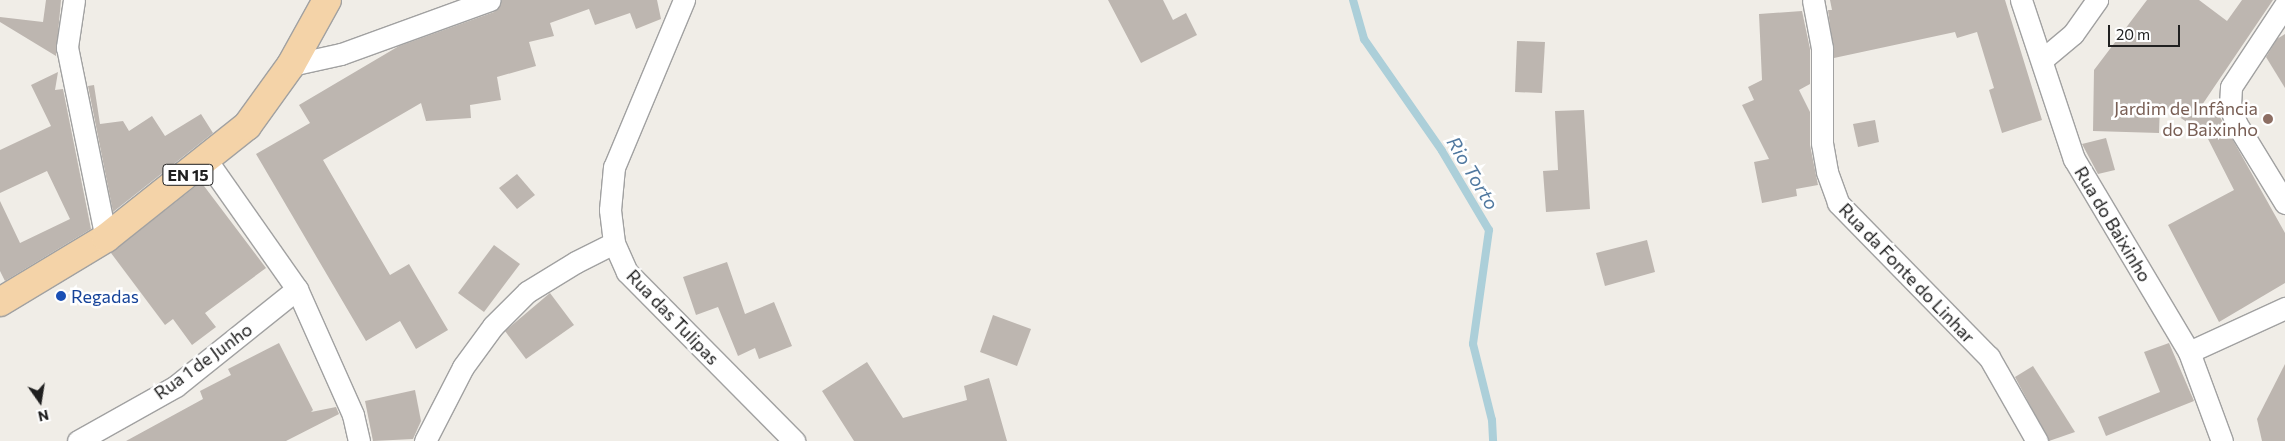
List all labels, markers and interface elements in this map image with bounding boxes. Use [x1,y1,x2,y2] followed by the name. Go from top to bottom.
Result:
[2110,15,2182,47] scale bar
[2116,25,2150,43] text: 20 m
[2114,98,2258,140] place label: Jardim de Infância do Baixinho
[2262,113,2274,125] marker: Jardim de Infância do Baixinho
[1442,132,1504,214] water label: Rio Torto
[162,162,214,188] road number: EN 15
[2070,162,2156,286] street label: Rua do Baixinho
[1835,199,1979,347] street label: Rua da Fonte do Linhar
[622,265,724,369] street label: Rua das Tulipas
[71,285,139,307] place label: Regadas
[55,290,67,302] marker: Regadas
[150,318,256,404] street label: Rua 1 de Junho
[15,376,65,426] north arrow
[36,407,51,426] text: N

